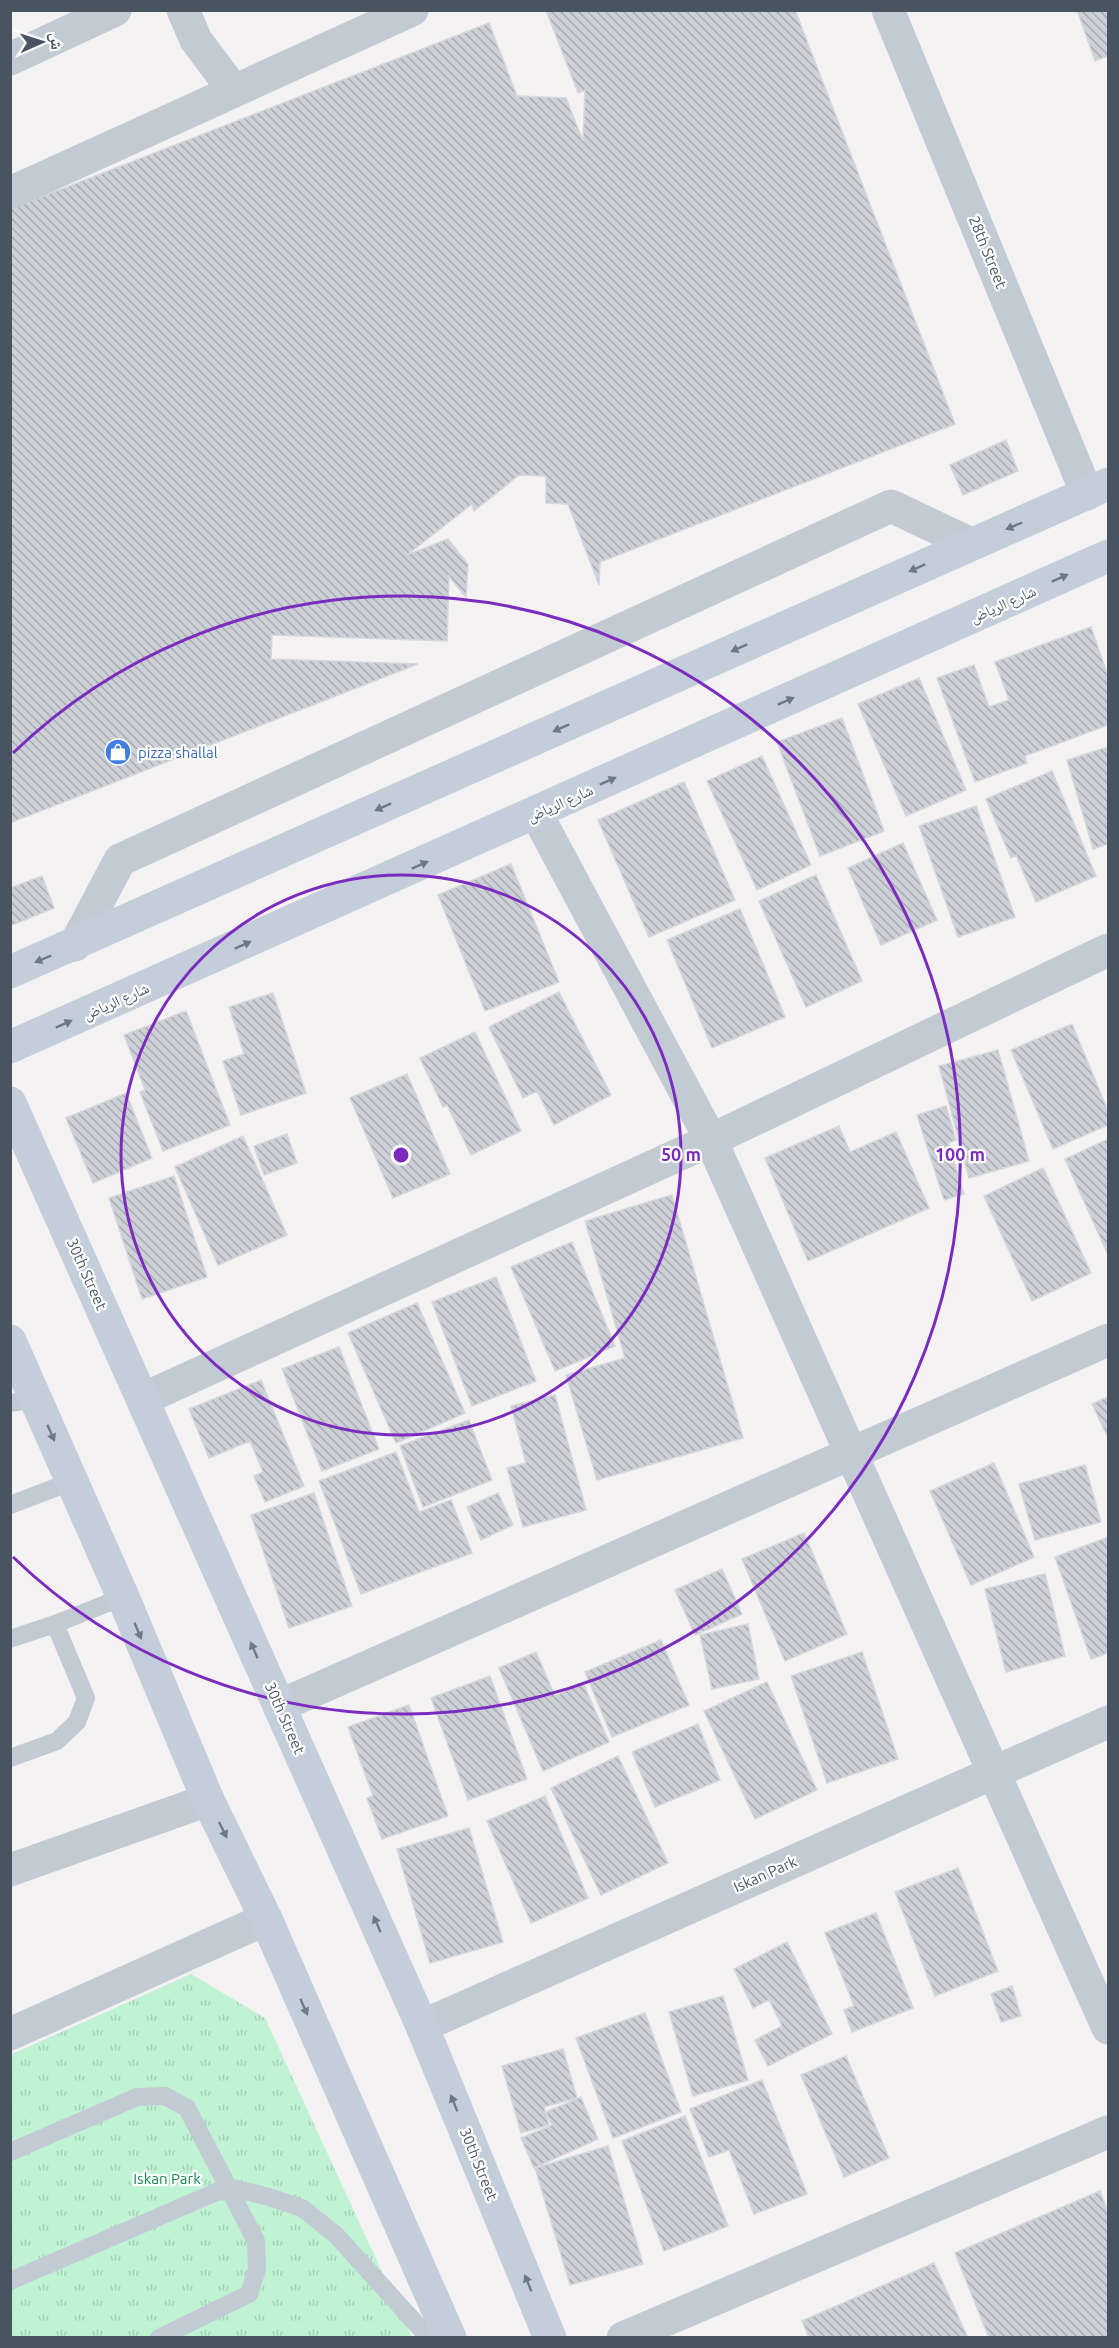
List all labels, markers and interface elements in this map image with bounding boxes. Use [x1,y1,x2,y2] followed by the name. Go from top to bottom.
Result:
[12,12,72,72] north arrow
[47,32,66,50] text: ش
[966,213,1010,291] street label: 28th Street
[1004,521,1022,531] one-way arrow
[909,564,926,573] one-way arrow
[1051,573,1069,582] one-way arrow
[968,582,1039,628] street label: شارع الرياض
[730,643,748,653] one-way arrow
[778,696,796,706] one-way arrow
[553,723,570,732] one-way arrow
[103,737,133,767] shop icon: pizza shallal
[138,744,218,761] place label: pizza shallal
[600,776,618,786] one-way arrow
[525,781,596,827] street label: شارع الرياض
[374,802,392,812] one-way arrow
[412,860,430,870] one-way arrow
[234,940,252,950] one-way arrow
[34,954,51,963] one-way arrow
[81,979,152,1025] street label: شارع الرياض
[55,1018,73,1028] one-way arrow
[661,1144,701,1164] text: 50 m
[935,1144,985,1164] text: 100 m
[391,1145,411,1165] centre of rings
[64,1236,110,1313] street label: 30th Street
[46,1425,56,1443] one-way arrow
[133,1622,143,1640] one-way arrow
[250,1642,259,1659] one-way arrow
[262,1680,308,1757] street label: 30th Street
[218,1821,227,1838] one-way arrow
[731,1852,800,1895] street label: Iskan Park
[372,1916,381,1933] one-way arrow
[299,1998,309,2016] one-way arrow
[449,2094,458,2112] one-way arrow
[457,2125,501,2203] street label: 30th Street
[133,2170,201,2187] park label: Iskan Park
[523,2274,533,2292] one-way arrow

